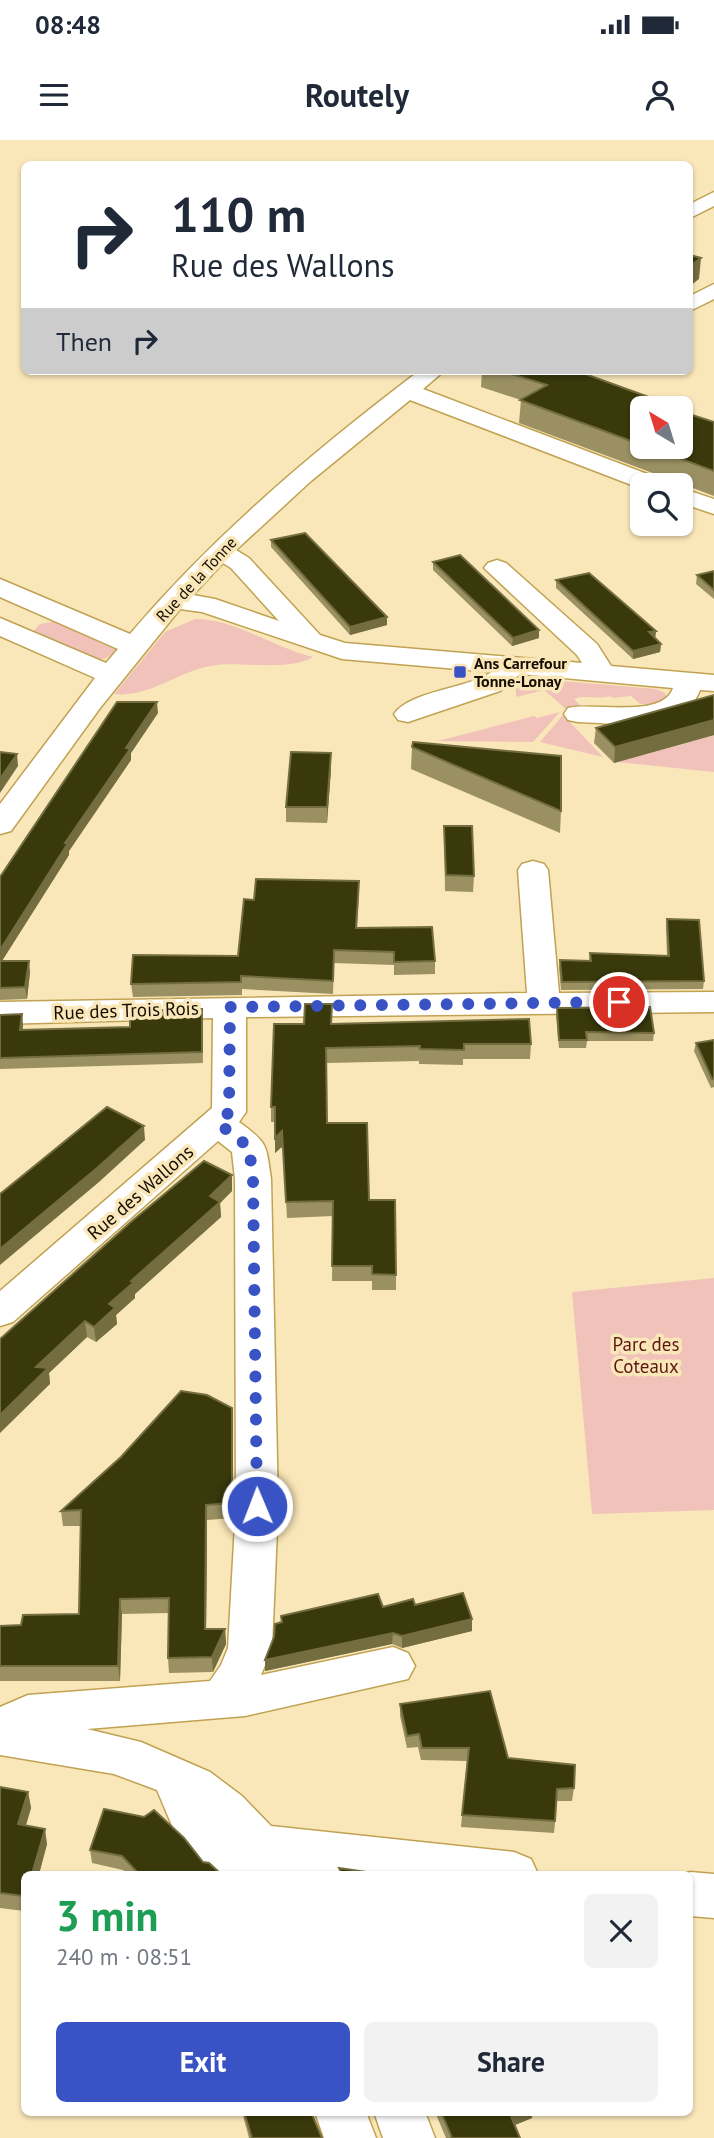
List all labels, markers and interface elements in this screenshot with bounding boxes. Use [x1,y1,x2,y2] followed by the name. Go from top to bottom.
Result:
[35,8,101,41] text: 08:48
[305,74,409,116] text: Routely
[35,76,73,114] icon: menu
[641,76,679,114] icon: person
[171,182,306,246] text: 110 m
[56,189,147,280] icon: right
[171,244,395,286] text: Rue des Wallons
[126,322,164,360] icon: right
[56,325,112,358] text: Then
[630,396,693,458] north arrow
[630,396,693,536] map controls
[630,473,693,536] button: search
[152,532,240,626] street label: Rue de la Tonne
[474,653,567,691] place label: Ans Carrefour Tonne-Lonay
[452,664,468,680] marker: Ans Carrefour Tonne-Lonay
[589,972,649,1032] pin
[600,983,638,1021] icon: arrive
[53,995,199,1025] street label: Rue des Trois Rois
[82,1139,198,1245] street label: Rue des Wallons
[613,1332,679,1378] park label: Parc des Coteaux
[220,1469,294,1543] position arrow
[56,1888,158,1943] text: 3 min
[584,1894,658,1968] button: close
[56,1942,192,1971] text: 240 m · 08:51
[56,2022,350,2102] button: Exit
[364,2022,658,2102] button: Share

